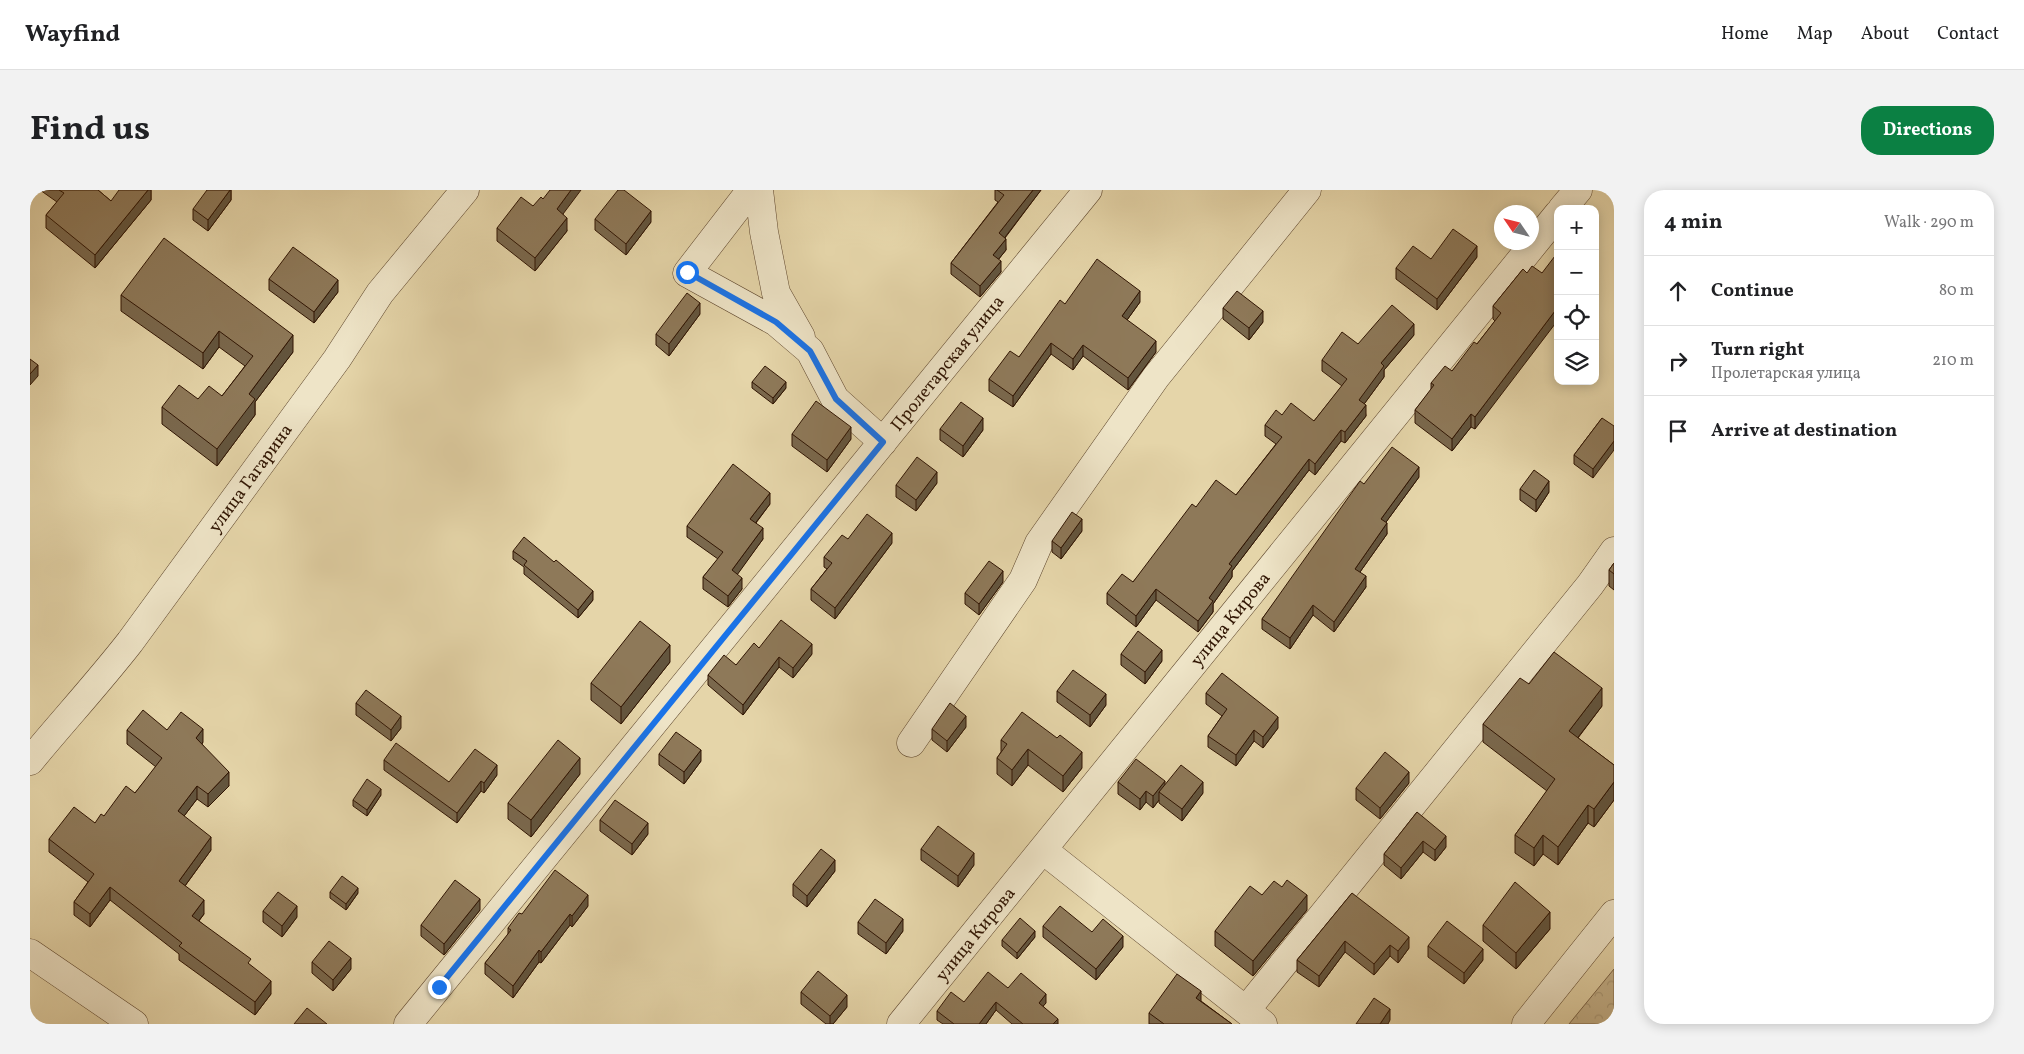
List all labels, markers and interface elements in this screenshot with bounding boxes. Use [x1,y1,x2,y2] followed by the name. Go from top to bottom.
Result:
[25,18,120,52] text: Wayfind
[1721,22,1769,47] text: Home
[1797,22,1833,47] text: Map
[1861,22,1909,47] text: About
[1937,22,1999,47] text: Contact
[30,106,150,154] text: Find us
[1861,106,1994,155] button: Directions
[1494,205,1539,250] north arrow
[1554,205,1599,385] map controls
[1554,205,1599,250] button: +
[1664,208,1723,237] text: 4 min
[1884,212,1974,234] text: Walk · 290 m
[1554,250,1599,295] button: −
[676,261,699,284] route start
[1664,277,1692,305] icon: ahead
[1711,278,1794,304] text: Continue
[1939,280,1974,302] text: 80 m
[885,291,1011,437] street label: Пролетарская улица
[1554,295,1599,340] button: locate
[1711,337,1804,363] text: Turn right
[1554,340,1599,385] button: layers
[1664,347,1692,375] icon: right
[1932,350,1974,372] text: 210 m
[1711,363,1861,385] text: Пролетарская улица
[1664,417,1692,445] icon: arrive
[1711,418,1897,444] text: Arrive at destination
[203,419,299,538] street label: улица Гагарина
[1185,567,1277,672] street label: улица Кирова
[930,882,1022,987] street label: улица Кирова
[428,976,451,999] route end

